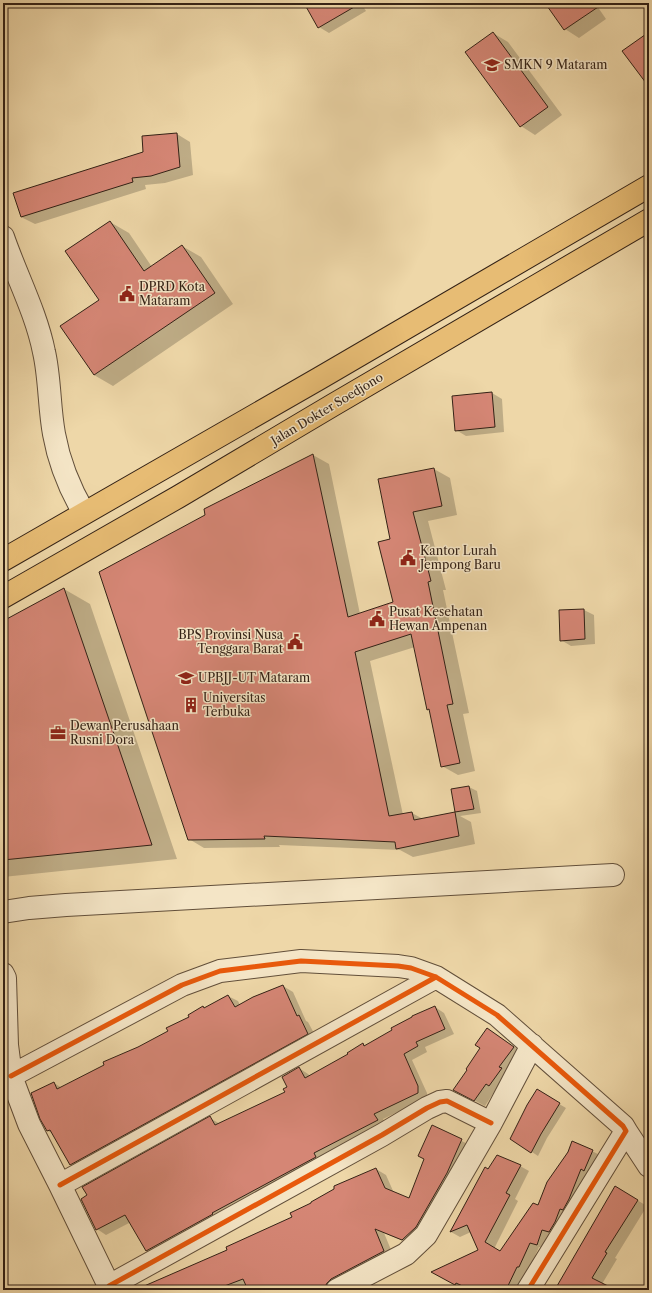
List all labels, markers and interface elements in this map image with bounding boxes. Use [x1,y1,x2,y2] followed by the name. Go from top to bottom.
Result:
[483,56,501,74] school or university icon: SMKN 9 Mataram
[504,57,607,72] place label: SMKN 9 Mataram
[139,279,206,308] place label: DPRD Kota Mataram
[118,285,136,303] public building icon: DPRD Kota Mataram
[266,369,386,449] street label: Jalan Dokter Soedjono
[418,543,502,572] place label: Kantor Lurah Jempong Baru
[399,549,417,567] public building icon: Kantor Lurah Jempong Baru
[389,604,488,633] place label: Pusat Kesehatan Hewan Ampenan
[368,610,386,628] public building icon: Pusat Kesehatan Hewan Ampenan
[178,627,284,656] place label: BPS Provinsi Nusa Tenggara Barat
[286,633,304,651] public building icon: BPS Provinsi Nusa Tenggara Barat
[177,669,195,687] school or university icon: UPBJJ-UT Mataram
[198,670,310,685] place label: UPBJJ-UT Mataram
[203,690,266,719] place label: Universitas Terbuka
[182,696,200,714] building icon: Universitas Terbuka
[70,718,179,747] place label: Dewan Perusahaan Rusni Dora
[49,724,67,742] office icon: Dewan Perusahaan Rusni Dora

